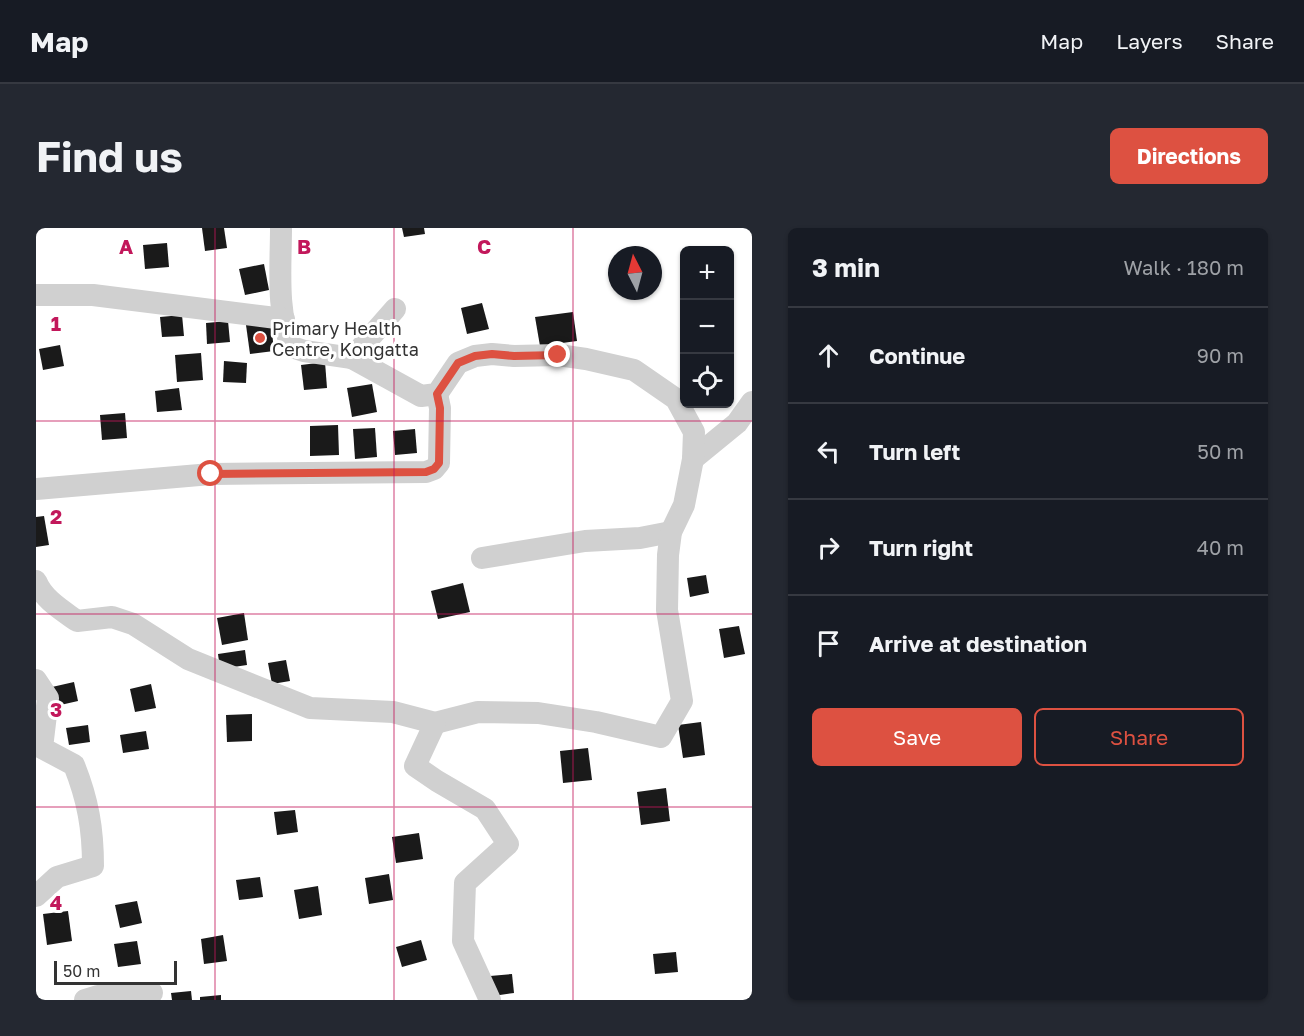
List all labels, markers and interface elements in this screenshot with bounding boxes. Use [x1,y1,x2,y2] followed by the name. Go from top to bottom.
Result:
[30,25,88,58] text: Map
[1040,28,1083,54] text: Map
[1116,28,1183,54] text: Layers
[1216,28,1274,54] text: Share
[1110,128,1268,184] button: Directions
[36,131,183,181] text: Find us
[119,234,133,258] text: A
[297,234,311,258] text: B
[477,234,491,258] text: C
[608,246,662,300] north arrow
[680,246,734,408] map controls
[680,246,734,300] button: +
[812,252,880,283] text: 3 min
[1124,255,1244,279] text: Walk · 180 m
[680,300,734,354] button: −
[51,311,61,335] text: 1
[272,317,419,360] place label: Primary Health Centre, Kongatta
[253,331,267,345] marker: Primary Health Centre, Kongatta
[812,339,845,372] icon: ahead
[544,341,570,367] route end
[869,342,965,369] text: Continue
[1197,343,1244,367] text: 90 m
[680,354,734,408] button: locate
[812,435,845,468] icon: left
[869,438,960,465] text: Turn left
[1197,439,1244,463] text: 50 m
[197,460,223,486] route start
[50,504,62,528] text: 2
[812,531,845,564] icon: right
[869,534,973,561] text: Turn right
[1197,535,1244,559] text: 40 m
[812,627,845,660] icon: arrive
[869,630,1087,657] text: Arrive at destination
[50,697,62,721] text: 3
[812,708,1022,766] button: Save
[1034,708,1244,766] button: Share
[50,890,62,914] text: 4
[54,958,177,986] scale bar
[63,961,100,981] text: 50 m

